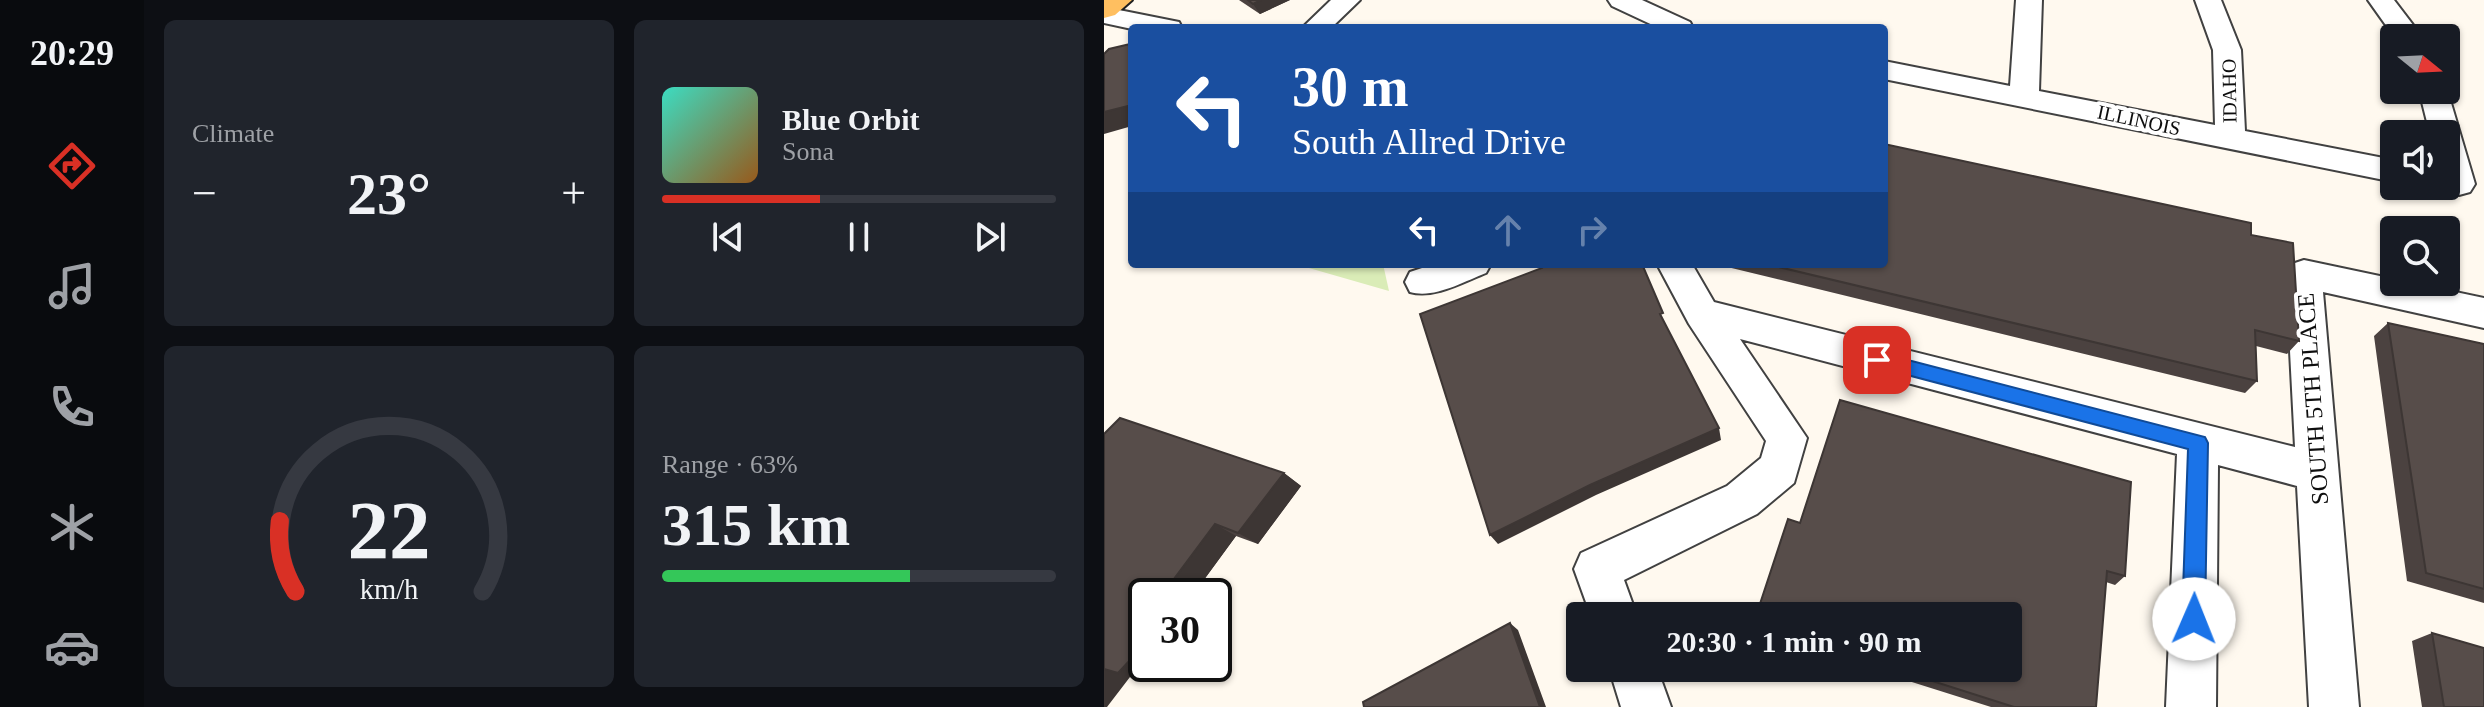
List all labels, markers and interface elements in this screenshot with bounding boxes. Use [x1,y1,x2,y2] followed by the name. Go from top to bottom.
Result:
[2380,24,2460,104] north arrow
[2380,24,2460,296] map controls
[30,33,114,73] text: 20:29
[1160,56,1264,160] icon: left
[1292,56,1409,118] text: 30 m
[2217,59,2241,123] street label: IDAHO
[2095,100,2183,140] street label: ILLINOIS
[782,103,920,136] text: Blue Orbit
[192,119,274,148] text: Climate
[2380,120,2460,200] button: sound
[1292,122,1566,162] text: South Allred Drive
[782,137,834,166] text: Sona
[44,138,100,194] icon: directions
[347,161,431,227] text: 23°
[192,169,217,218] text: −
[561,169,586,218] text: +
[1402,208,1446,252] icon: left
[1486,208,1530,252] icon: ahead
[1570,208,1614,252] icon: right
[706,215,750,259] icon: previous
[837,215,881,259] icon: pause
[968,215,1012,259] icon: next
[2380,216,2460,296] button: search
[44,258,100,314] icon: music
[2293,292,2333,506] street label: SOUTH 5TH PLACE
[1843,326,1911,394] pin
[1855,338,1899,382] icon: arrive
[44,379,100,435] icon: phone
[662,450,798,479] text: Range · 63%
[347,484,431,576] text: 22
[662,492,850,558] text: 315 km
[44,499,100,555] icon: climate
[360,574,418,605] text: km/h
[2152,577,2236,661] position arrow
[1128,578,1232,682] speed limit sign: 30
[44,619,100,675] icon: car
[1667,625,1922,658] text: 20:30 · 1 min · 90 m

